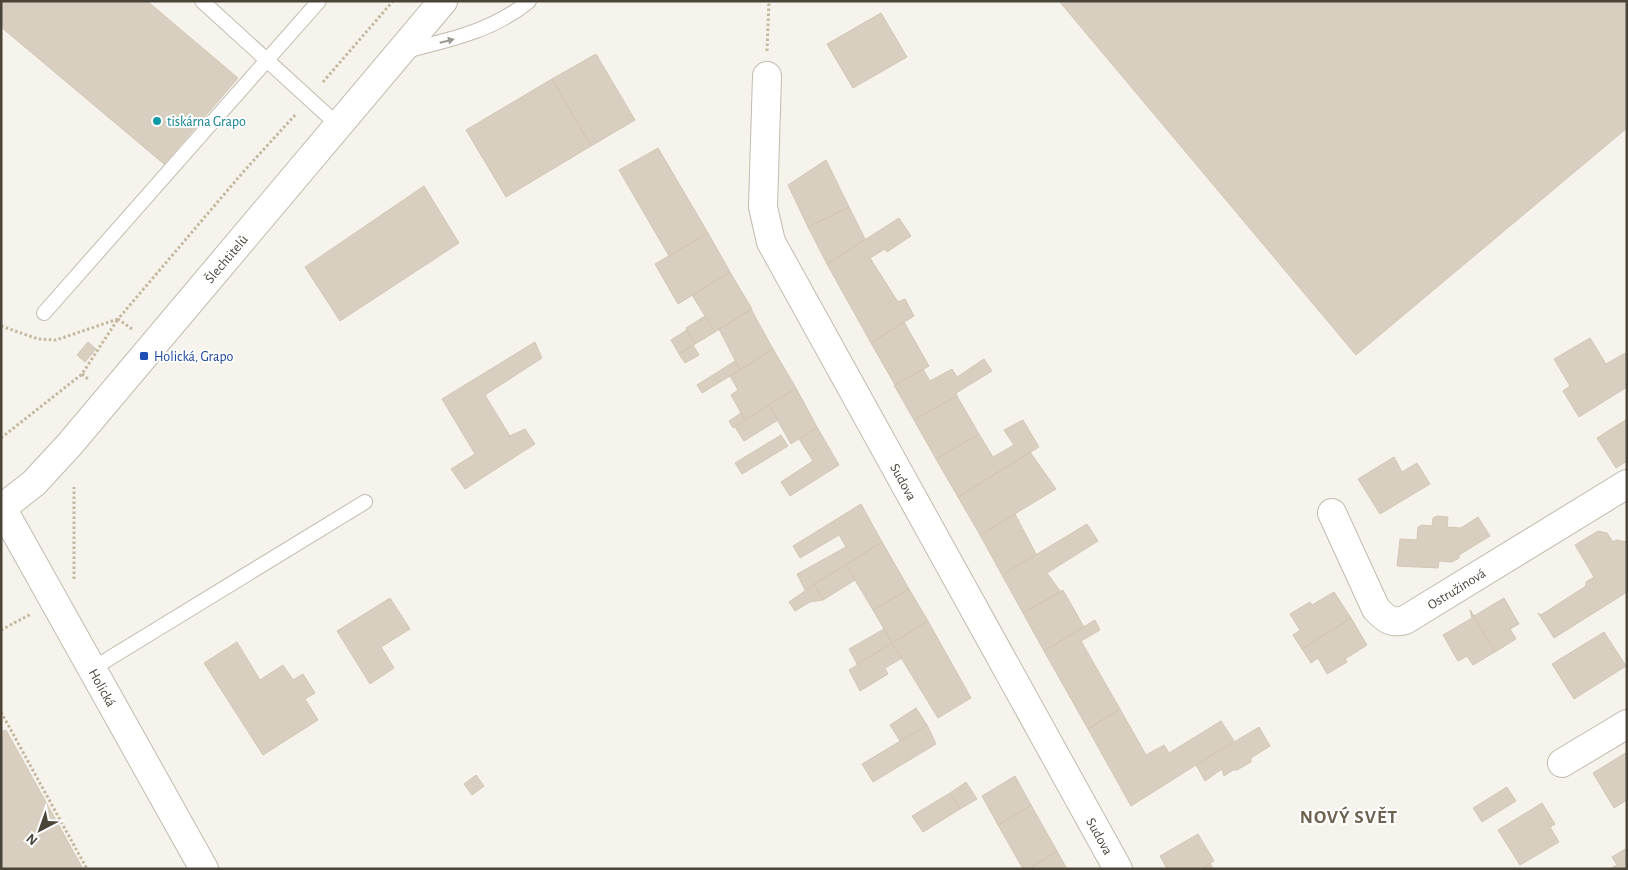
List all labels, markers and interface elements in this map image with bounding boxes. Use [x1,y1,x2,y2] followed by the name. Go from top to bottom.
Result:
[439,36,454,44] one-way arrow
[151,115,163,127] marker: tiskárna Grapo
[167,115,246,129] place label: tiskárna Grapo
[201,232,251,286] street label: Šlechtitelů
[138,350,150,362] marker: Holická, Grapo
[154,350,234,364] place label: Holická, Grapo
[887,461,919,504] street label: Sudova
[1425,566,1489,613] street label: Ostružinová
[86,667,118,710] street label: Holická
[15,805,65,855] north arrow
[1300,806,1398,827] district label: NOVÝ SVĚT
[1083,816,1115,858] street label: Sudova
[24,831,40,848] text: N

